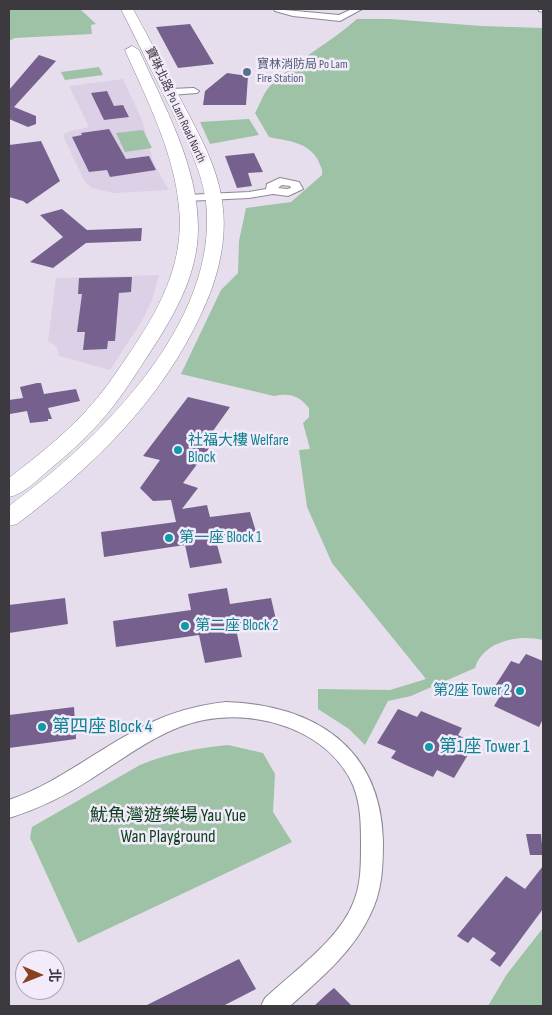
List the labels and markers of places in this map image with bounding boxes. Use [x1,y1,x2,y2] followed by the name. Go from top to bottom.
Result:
[257,58,348,86] place label: 寶林消防局 Po Lam Fire Station
[241,66,253,78] marker: 寶林消防局 Po Lam Fire Station
[188,432,289,467] place label: 社福大樓 Welfare Block
[172,444,184,456] marker: 社福大樓 Welfare Block
[179,529,261,547] place label: 第一座 Block 1
[163,532,175,544] marker: 第一座 Block 1
[195,617,278,635] place label: 第二座 Block 2
[179,620,191,632] marker: 第二座 Block 2
[433,682,510,700] place label: 第2座 Tower 2
[514,685,526,697] marker: 第2座 Tower 2
[52,716,152,738] place label: 第四座 Block 4
[36,721,48,733] marker: 第四座 Block 4
[439,736,529,758] place label: 第1座 Tower 1
[423,741,435,753] marker: 第1座 Tower 1

